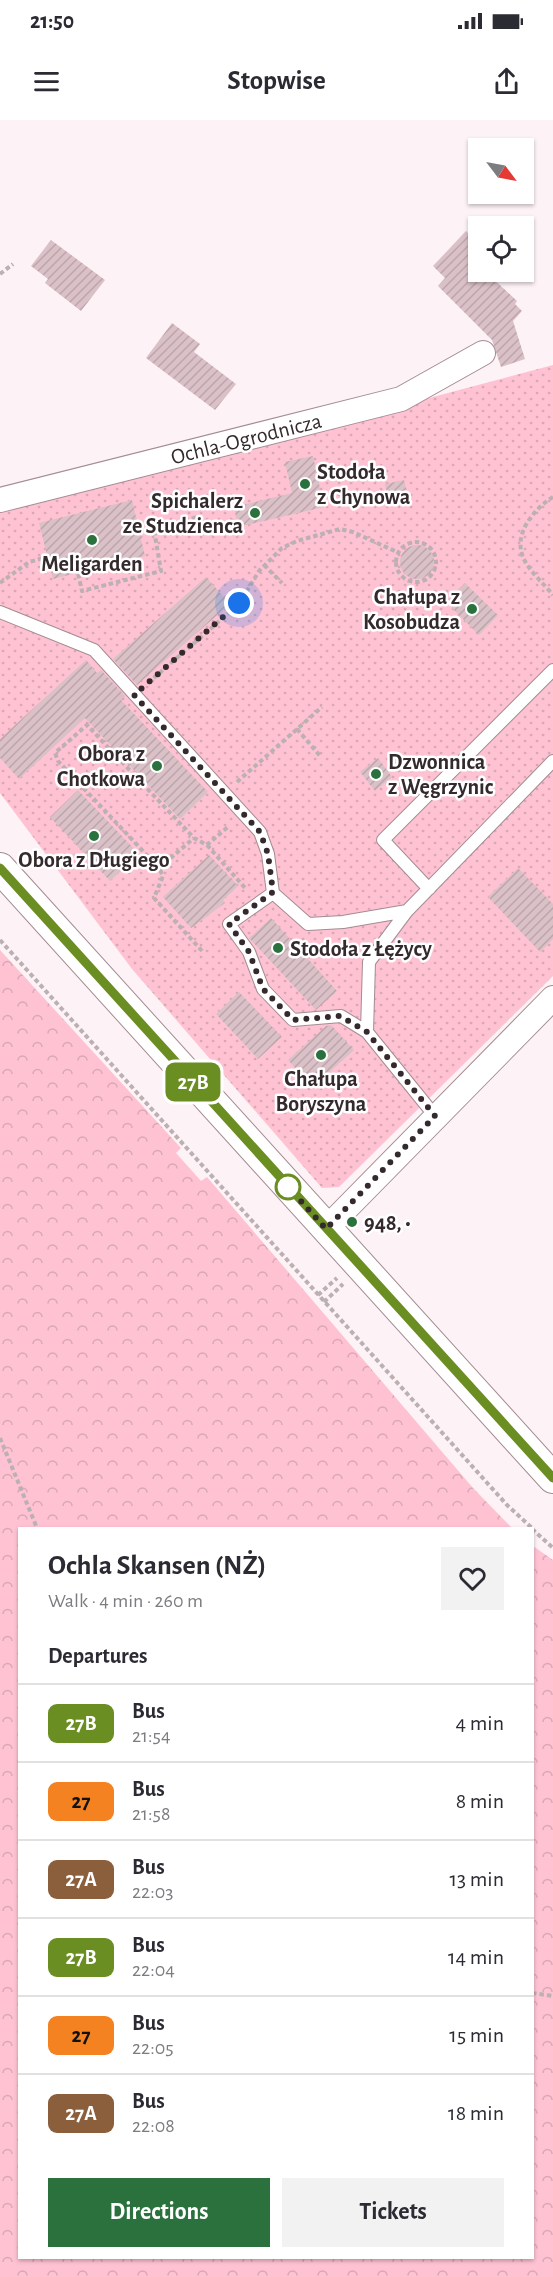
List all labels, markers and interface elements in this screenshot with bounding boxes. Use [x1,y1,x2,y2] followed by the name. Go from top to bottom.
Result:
[30,10,74,32] text: 21:50
[30,65,63,98] icon: menu
[490,65,523,98] icon: share
[227,67,326,94] text: Stopwise
[468,138,534,204] north arrow
[468,138,534,282] map controls
[468,216,534,282] button: locate
[169,410,324,468] street label: Ochla-Ogrodnicza
[317,461,411,509] place label: Stodoła z Chynowa
[298,477,312,491] marker: Stodoła z Chynowa
[123,490,243,537] place label: Spichalerz ze Studzienca
[248,506,262,520] marker: Spichalerz ze Studzienca
[85,533,99,547] marker: Meligarden
[41,553,143,575] place label: Meligarden
[363,586,460,633] place label: Chałupa z Kosobudza
[224,588,254,618] your location
[465,602,479,616] marker: Chałupa z Kosobudza
[57,743,145,790] place label: Obora z Chotkowa
[388,751,494,799] place label: Dzwonnica z Węgrzynic
[150,759,164,773] marker: Obora z Chotkowa
[369,767,383,781] marker: Dzwonnica z Węgrzynic
[87,829,101,843] marker: Obora z Długiego
[18,849,170,871] place label: Obora z Długiego
[290,938,432,961] place label: Stodoła z Łężycy
[271,941,285,955] marker: Stodoła z Łężycy
[314,1048,328,1062] marker: Chałupa Boryszyna
[158,1062,228,1102] line badge: 27B
[276,1068,367,1116] place label: Chałupa Boryszyna
[177,1072,209,1093] text: 27B
[275,1174,301,1200] unlabelled marker
[364,1212,411,1234] place label: 948, •
[345,1215,359,1229] marker: 948, •
[441,1547,504,1610] button: heart
[48,1552,266,1580] text: Ochla Skansen (NŻ)
[48,1591,203,1611] text: Walk · 4 min · 260 m
[48,1645,148,1667] text: Departures
[132,1700,165,1722] text: Bus
[456,1712,504,1734] text: 4 min
[65,1713,97,1734] text: 27B
[132,1726,171,1746] text: 21:54
[132,1778,165,1800] text: Bus
[456,1790,504,1812] text: 8 min
[72,1791,90,1812] text: 27
[132,1804,170,1824] text: 21:58
[132,1856,165,1878] text: Bus
[449,1868,504,1890] text: 13 min
[65,1869,97,1890] text: 27A
[132,1882,174,1902] text: 22:03
[132,1934,165,1956] text: Bus
[448,1946,504,1968] text: 14 min
[65,1947,97,1968] text: 27B
[132,1960,175,1980] text: 22:04
[132,2012,165,2034] text: Bus
[449,2024,504,2046] text: 15 min
[72,2025,90,2046] text: 27
[132,2038,174,2058] text: 22:05
[132,2090,165,2112] text: Bus
[448,2102,504,2124] text: 18 min
[65,2103,97,2124] text: 27A
[132,2116,175,2136] text: 22:08
[48,2178,270,2247] button: Directions
[282,2178,504,2247] button: Tickets

